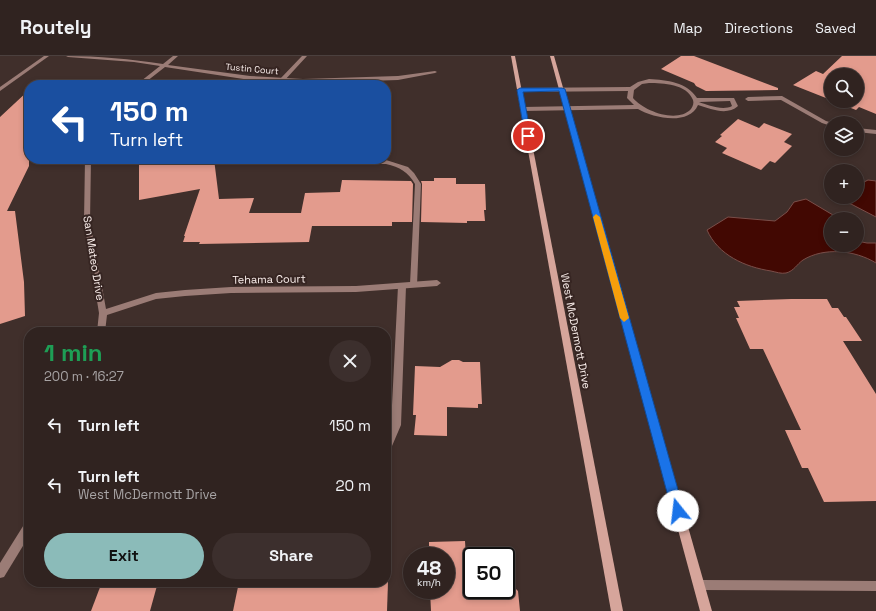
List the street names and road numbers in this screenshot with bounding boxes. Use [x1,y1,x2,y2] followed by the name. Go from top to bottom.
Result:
[225,61,279,77] street label: Tustin Court
[80,215,108,301] street label: San Mateo Drive
[232,271,306,287] street label: Tehama Court
[558,272,594,390] street label: West McDermott Drive

